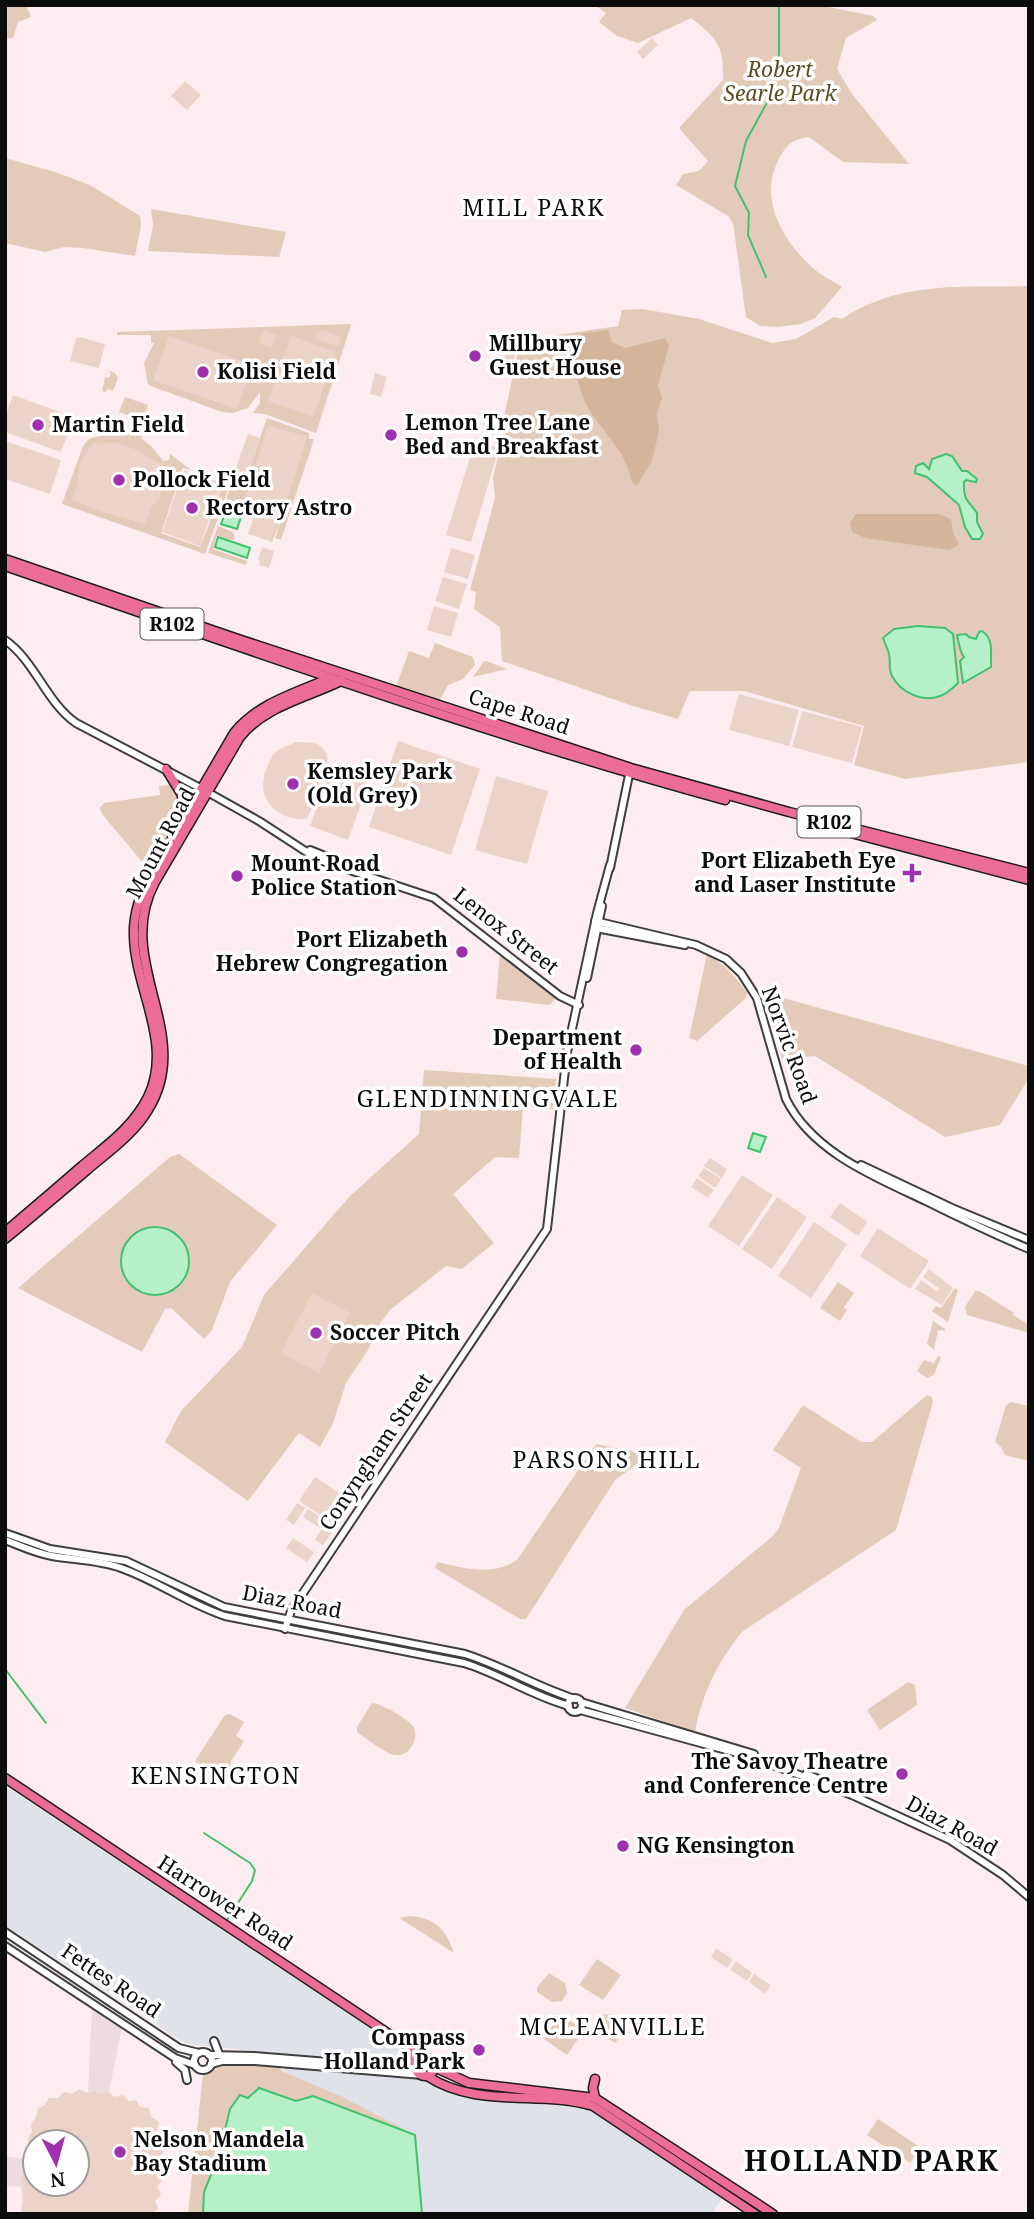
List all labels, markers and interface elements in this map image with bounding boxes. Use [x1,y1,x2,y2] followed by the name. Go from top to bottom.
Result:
[724,55,838,107] park label: Robert Searle Park
[463,191,605,223] district label: MILL PARK
[489,329,621,381] place label: Millbury Guest House
[467,348,483,364] marker: Millbury Guest House
[217,357,336,385] place label: Kolisi Field
[195,364,211,380] marker: Kolisi Field
[405,408,599,460] place label: Lemon Tree Lane Bed and Breakfast
[52,410,185,438] place label: Martin Field
[30,417,46,433] marker: Martin Field
[383,427,399,443] marker: Lemon Tree Lane Bed and Breakfast
[133,465,271,493] place label: Pollock Field
[111,472,127,488] marker: Pollock Field
[206,493,352,521] place label: Rectory Astro
[184,500,200,516] marker: Rectory Astro
[140,608,204,639] road number: R102
[465,682,574,741] street label: Cape Road
[307,757,453,809] place label: Kemsley Park (Old Grey)
[285,776,301,792] marker: Kemsley Park (Old Grey)
[119,782,201,903] street label: Mount Road
[798,806,860,838] road number: R102
[694,846,896,898] place label: Port Elizabeth Eye and Laser Institute
[251,849,397,901] place label: Mount Road Police Station
[902,863,922,883] marker: Port Elizabeth Eye and Laser Institute
[229,868,245,884] marker: Mount Road Police Station
[448,880,565,980] street label: Lenox Street
[216,925,448,977] place label: Port Elizabeth Hebrew Congregation
[454,944,470,960] marker: Port Elizabeth Hebrew Congregation
[756,982,824,1107] street label: Norvic Road
[493,1023,622,1075] place label: Department of Health
[628,1042,644,1058] marker: Department of Health
[356,1081,620,1114] district label: GLENDINNINGVALE
[330,1318,460,1346] place label: Soccer Pitch
[308,1325,324,1341] marker: Soccer Pitch
[312,1367,438,1535] street label: Conyngham Street
[512,1443,702,1475] district label: PARSONS HILL
[240,1578,344,1624] street label: Diaz Road
[644,1747,888,1799] place label: The Savoy Theatre and Conference Centre
[131,1759,301,1791] district label: KENSINGTON
[894,1766,910,1782] marker: The Savoy Theatre and Conference Centre
[902,1788,1003,1862] street label: Diaz Road
[637,1831,795,1859] place label: NG Kensington
[615,1838,631,1854] marker: NG Kensington
[153,1848,299,1956] street label: Harrower Road
[56,1937,167,2024] street label: Fettes Road
[519,2010,707,2042] district label: MCLEANVILLE
[324,2023,466,2075] place label: Compass Holland Park
[471,2042,487,2058] marker: Compass Holland Park
[134,2125,305,2177] place label: Nelson Mandela Bay Stadium
[21,2128,91,2198] north arrow
[744,2141,1000,2179] district label: HOLLAND PARK
[112,2144,128,2160] marker: Nelson Mandela Bay Stadium
[49,2166,67,2194] text: N

